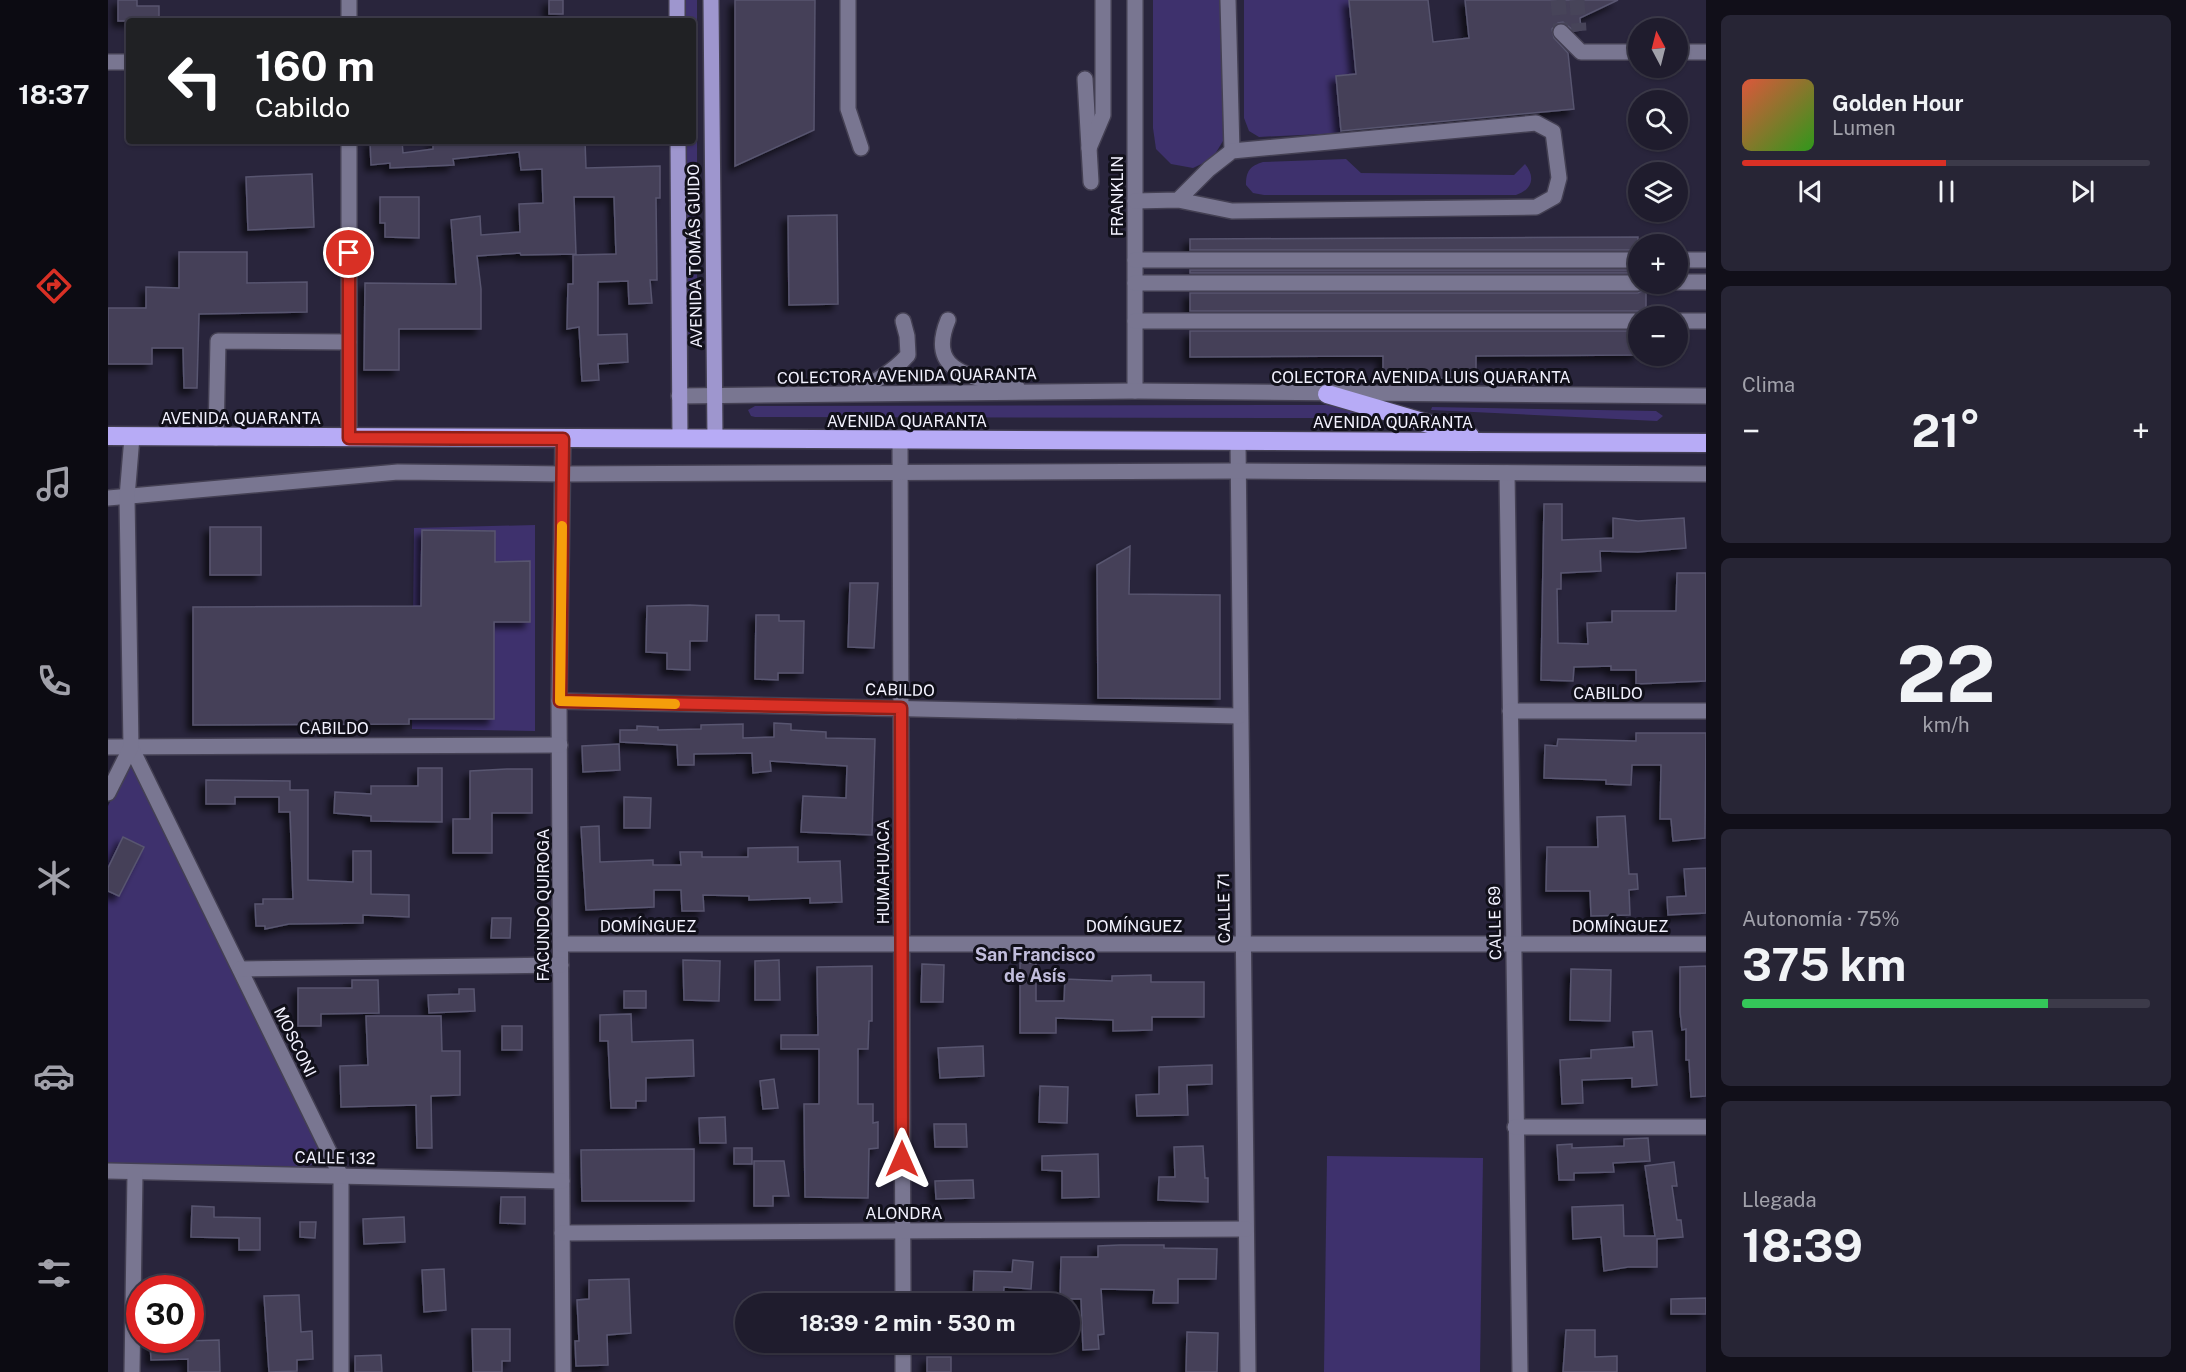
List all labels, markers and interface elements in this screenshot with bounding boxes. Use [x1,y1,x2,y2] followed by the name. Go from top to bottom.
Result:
[1628,18,1688,78] north arrow
[1628,18,1688,366] map controls
[255,41,375,90] text: 160 m
[156,42,234,120] icon: left
[18,78,90,110] text: 18:37
[1628,90,1688,150] button: search
[1832,90,1963,116] text: Golden Hour
[255,91,350,123] text: Cabildo
[1832,116,1896,140] text: Lumen
[1108,156,1127,236] street label: FRANKLIN
[1628,162,1688,222] button: layers
[683,164,706,348] street label: AVENIDA TOMÁS GUIDO
[1794,175,1827,208] icon: previous
[1930,175,1963,208] icon: pause
[2066,175,2099,208] icon: next
[323,227,374,278] pin
[1628,234,1688,294] button: +
[332,236,365,269] icon: arrive
[33,265,75,307] icon: directions
[1628,306,1688,366] button: −
[777,364,1037,388] street label: COLECTORA AVENIDA QUARANTA
[1271,368,1571,387] street label: COLECTORA AVENIDA LUIS QUARANTA
[1742,373,1795,397] text: Clima
[1911,404,1981,457] text: 21°
[161,409,321,428] street label: AVENIDA QUARANTA
[827,412,987,431] street label: AVENIDA QUARANTA
[1742,412,1760,450] text: −
[2132,412,2150,450] text: +
[1313,413,1473,432] street label: AVENIDA QUARANTA
[33,463,75,505] icon: music
[1896,628,1996,720] text: 22
[33,660,75,702] icon: phone
[865,680,935,700] street label: CABILDO
[1573,684,1643,703] street label: CABILDO
[1922,713,1970,737] text: km/h
[299,719,369,738] street label: CABILDO
[874,820,893,924] street label: HUMAHUACA
[534,828,553,982] street label: FACUNDO QUIROGA
[33,857,75,899] icon: climate
[1214,872,1234,944] street label: CALLE 71
[1485,886,1505,960] street label: CALLE 69
[1742,907,1900,931] text: Autonomía · 75%
[600,916,696,936] street label: DOMÍNGUEZ
[1086,916,1182,936] street label: DOMÍNGUEZ
[1572,916,1668,936] street label: DOMÍNGUEZ
[1742,938,1906,991] text: 375 km
[975,944,1095,986] district label: San Francisco de Asís
[270,1004,320,1080] street label: MOSCONI
[33,1055,75,1097] icon: car
[870,1127,934,1191] position arrow
[295,1148,375,1168] street label: CALLE 132
[1742,1188,1817,1212] text: Llegada
[865,1204,943,1223] street label: ALONDRA
[1742,1219,1863,1272] text: 18:39
[33,1252,75,1294] icon: filters
[126,1275,204,1353] speed limit sign: 30
[799,1310,1016,1336] text: 18:39 · 2 min · 530 m

